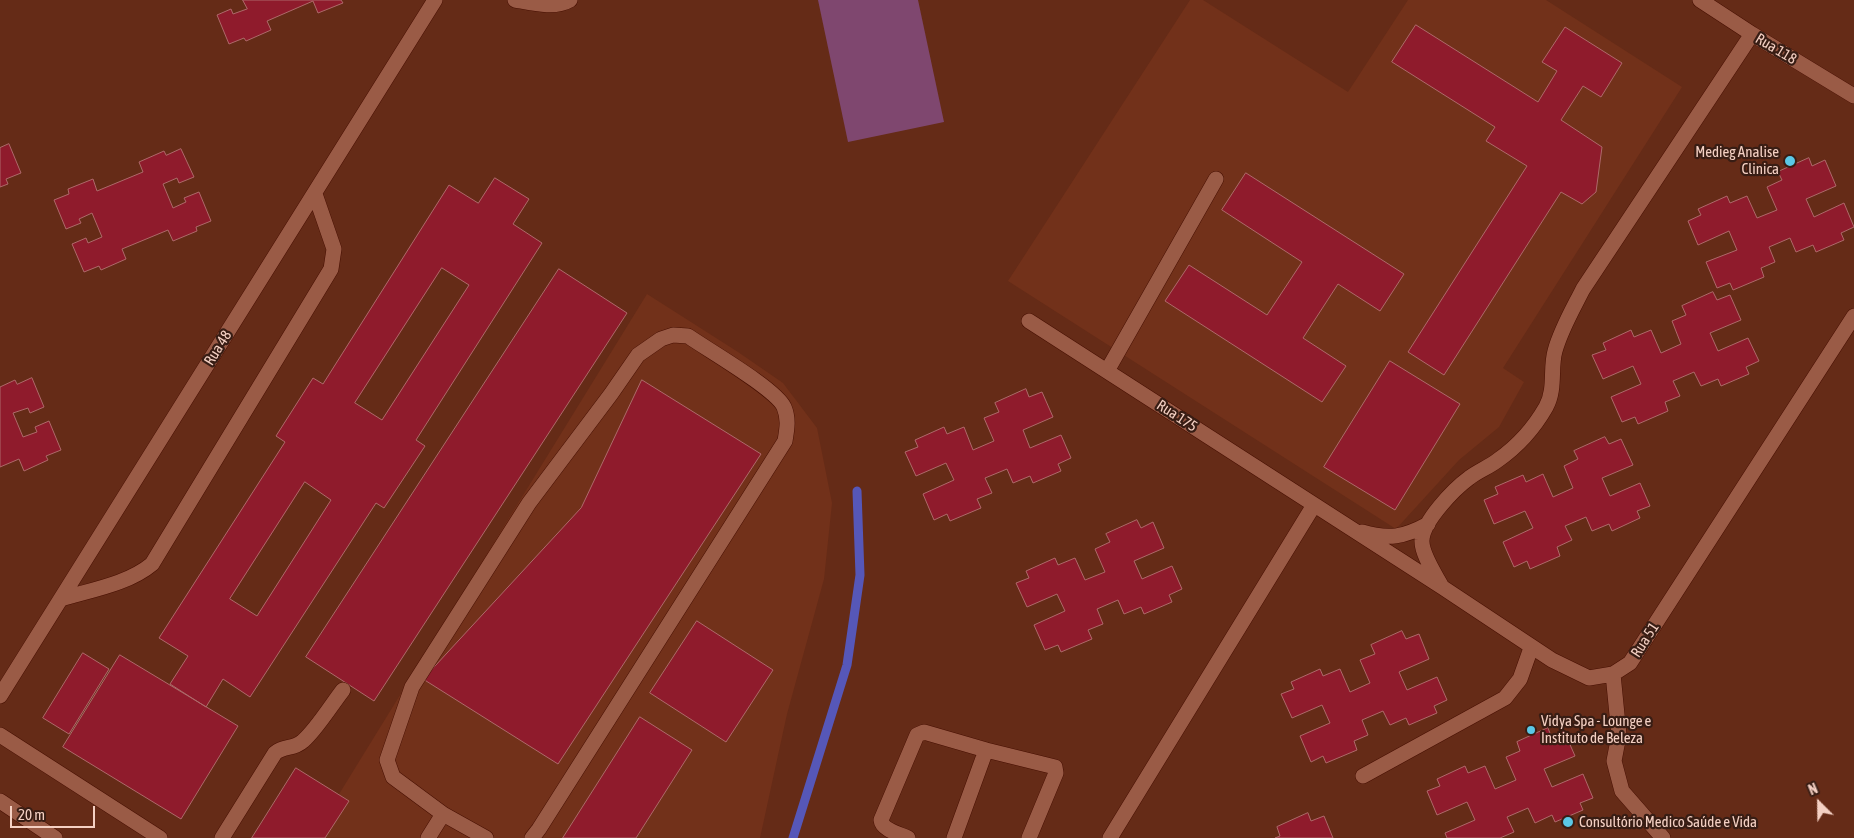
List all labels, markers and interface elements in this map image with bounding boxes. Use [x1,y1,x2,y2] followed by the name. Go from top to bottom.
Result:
[1752,30,1800,68] street label: Rua 118
[1695,143,1779,178] place label: Medieg Analise Clinica
[1783,154,1797,168] marker: Medieg Analise Clinica
[200,327,236,369] street label: Rua 48
[1153,396,1201,436] street label: Rua 175
[1627,619,1663,661] street label: Rua 51
[1541,712,1651,747] place label: Vidya Spa - Lounge e Instituto de Beleza
[1525,724,1537,736] marker: Vidya Spa - Lounge e Instituto de Beleza
[1794,778,1844,828] north arrow
[1806,780,1820,798] text: N
[12,796,98,828] scale bar
[18,806,45,823] text: 20 m
[1579,813,1757,831] place label: Consultório Medico Saúde e Vida
[1561,815,1575,829] marker: Consultório Medico Saúde e Vida

